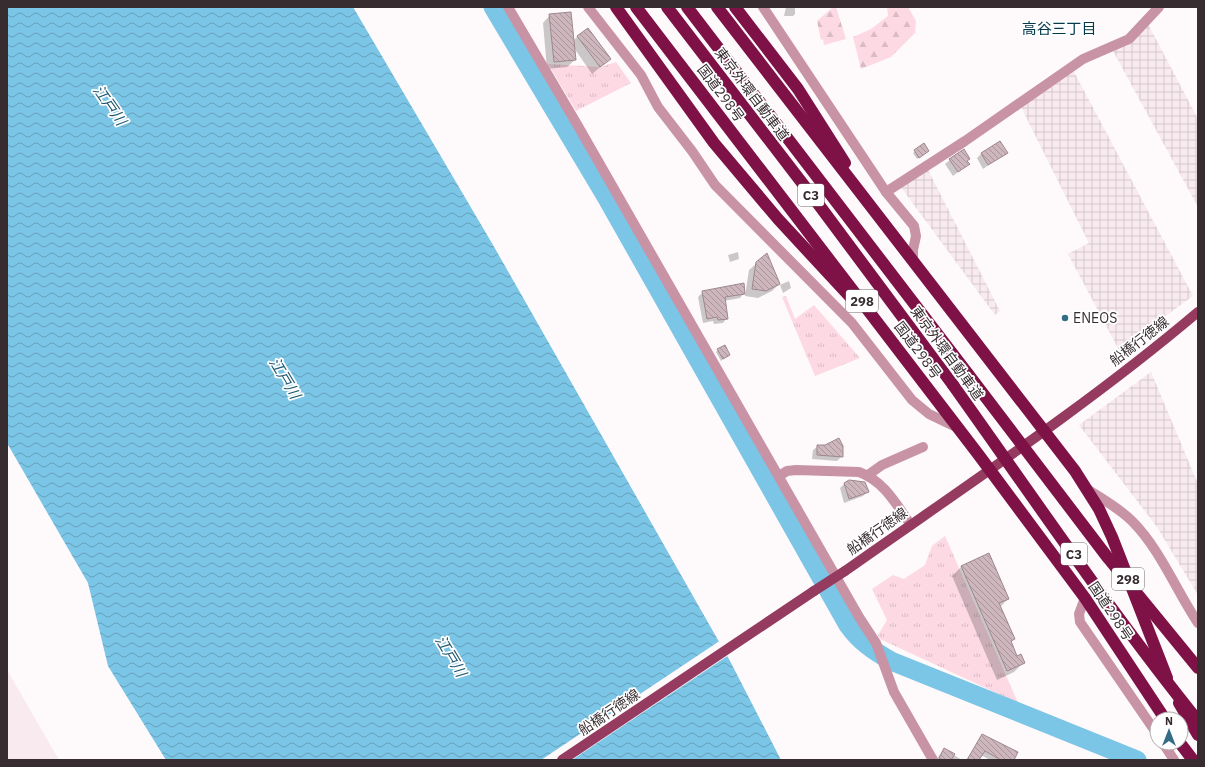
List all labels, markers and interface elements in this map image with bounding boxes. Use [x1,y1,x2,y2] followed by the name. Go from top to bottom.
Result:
[1021,19,1097,38] district label: 高谷三丁目
[711,44,793,144] street label: 東京外環自動車道
[694,61,748,125] street label: 国道298号
[89,81,132,131] water label: 江戸川
[798,184,824,206] road number: C3
[846,290,878,312] road number: 298
[907,302,987,404] street label: 東京外環自動車道
[1073,309,1117,327] place label: ENEOS
[1106,312,1172,370] street label: 船橋行徳線
[1060,313,1070,323] marker: ENEOS
[891,318,945,382] street label: 国道298号
[265,354,306,404] water label: 江戸川
[843,504,911,558] street label: 船橋行徳線
[1061,543,1087,565] road number: C3
[1112,568,1144,590] road number: 298
[1085,578,1137,644] street label: 国道298号
[431,632,472,682] water label: 江戸川
[575,685,643,739] street label: 船橋行徳線
[1149,711,1189,751] north arrow
[1165,714,1173,728] text: N

